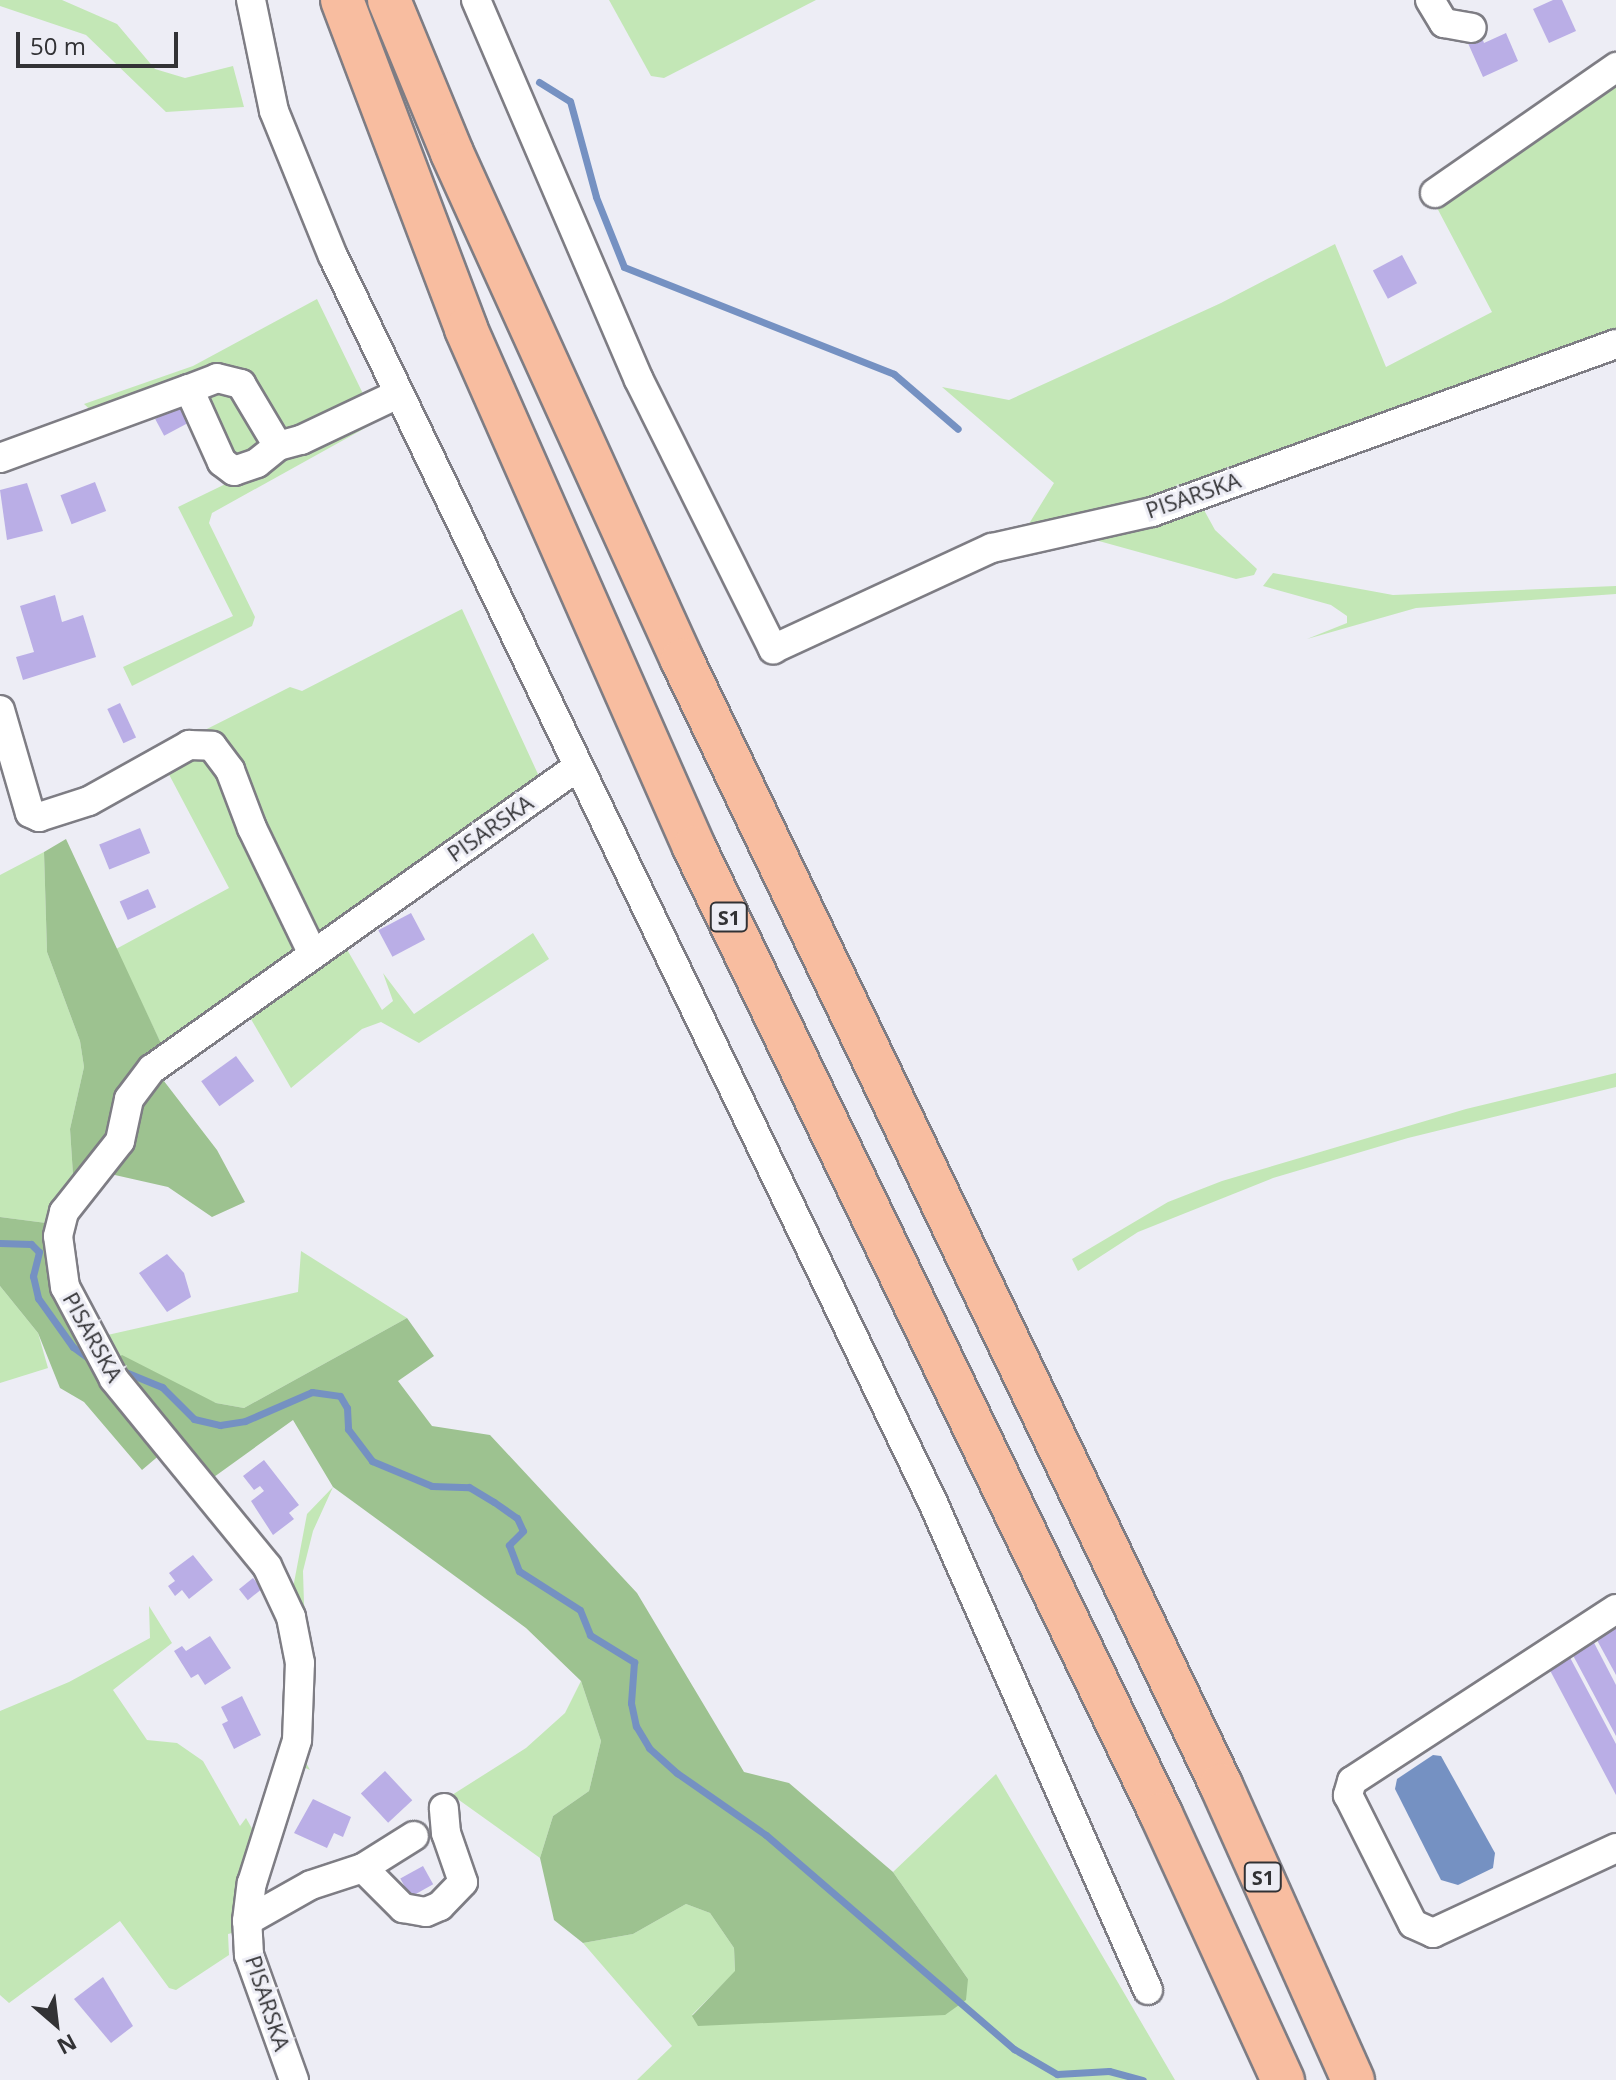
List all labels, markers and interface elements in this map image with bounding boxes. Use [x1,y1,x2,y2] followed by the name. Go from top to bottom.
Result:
[20,16,182,66] scale bar
[30,29,86,62] text: 50 m
[1142,467,1244,523] street label: PISARSKA
[442,789,538,867] street label: PISARSKA
[709,901,749,933] road number: S1
[58,1288,128,1386] street label: PISARSKA
[1243,1861,1283,1893] road number: S1
[240,1952,296,2054] street label: PISARSKA
[16,1984,96,2064] north arrow
[52,2028,82,2063] text: N

